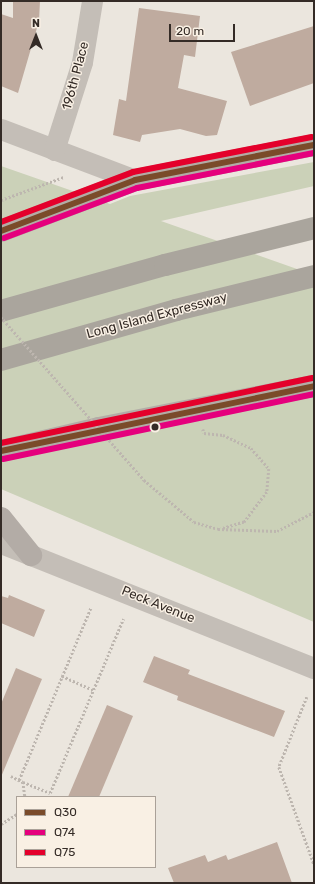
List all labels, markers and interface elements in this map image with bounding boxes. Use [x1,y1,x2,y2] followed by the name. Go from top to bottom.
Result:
[16,16,56,56] north arrow
[171,16,237,42] scale bar
[32,17,40,30] text: N
[176,24,204,38] text: 20 m
[59,40,93,112] street label: 196th Place
[85,290,229,342] street label: Long Island Expressway
[150,422,160,432] unlabelled marker
[119,583,197,627] street label: Peck Avenue
[16,796,156,868] legend
[54,805,77,819] text: Q30
[54,825,75,839] text: Q74
[54,845,75,859] text: Q75

